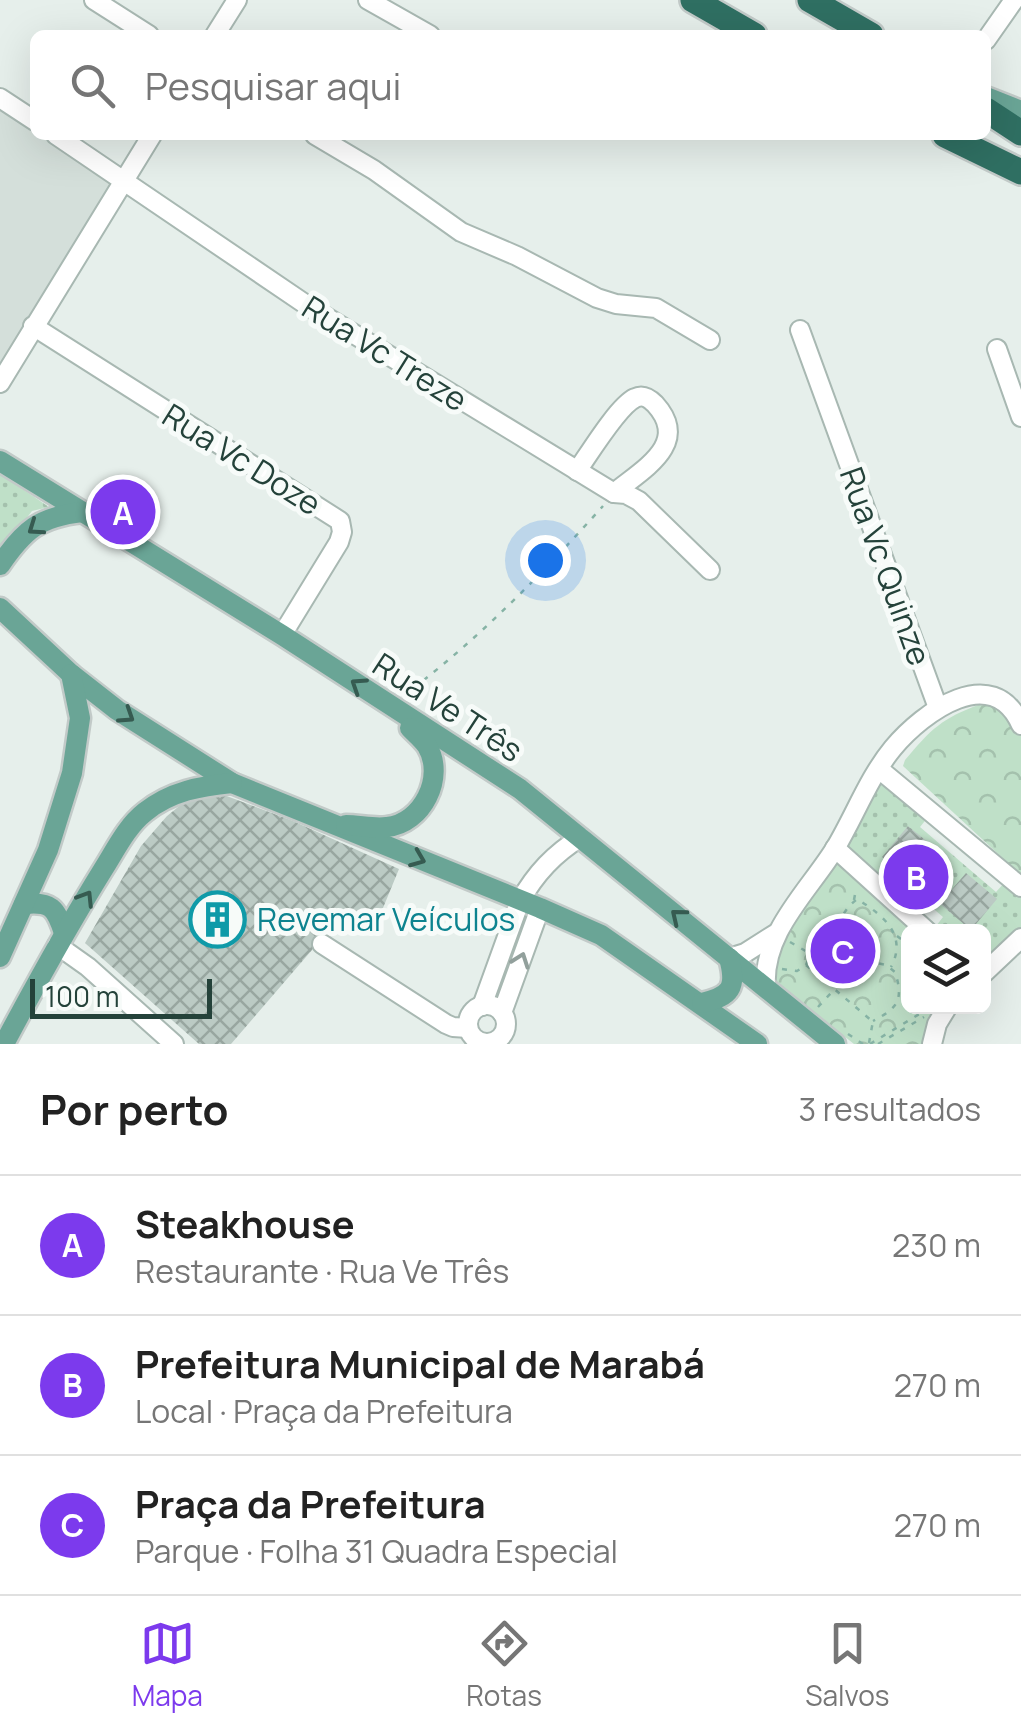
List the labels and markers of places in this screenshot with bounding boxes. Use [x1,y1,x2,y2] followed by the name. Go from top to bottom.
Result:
[90,474,156,550] pin: A
[884,840,948,914] pin: B
[188,889,248,949] building icon: Revemar Veículos
[257,897,515,941] place label: Revemar Veículos
[810,914,876,988] pin: C

